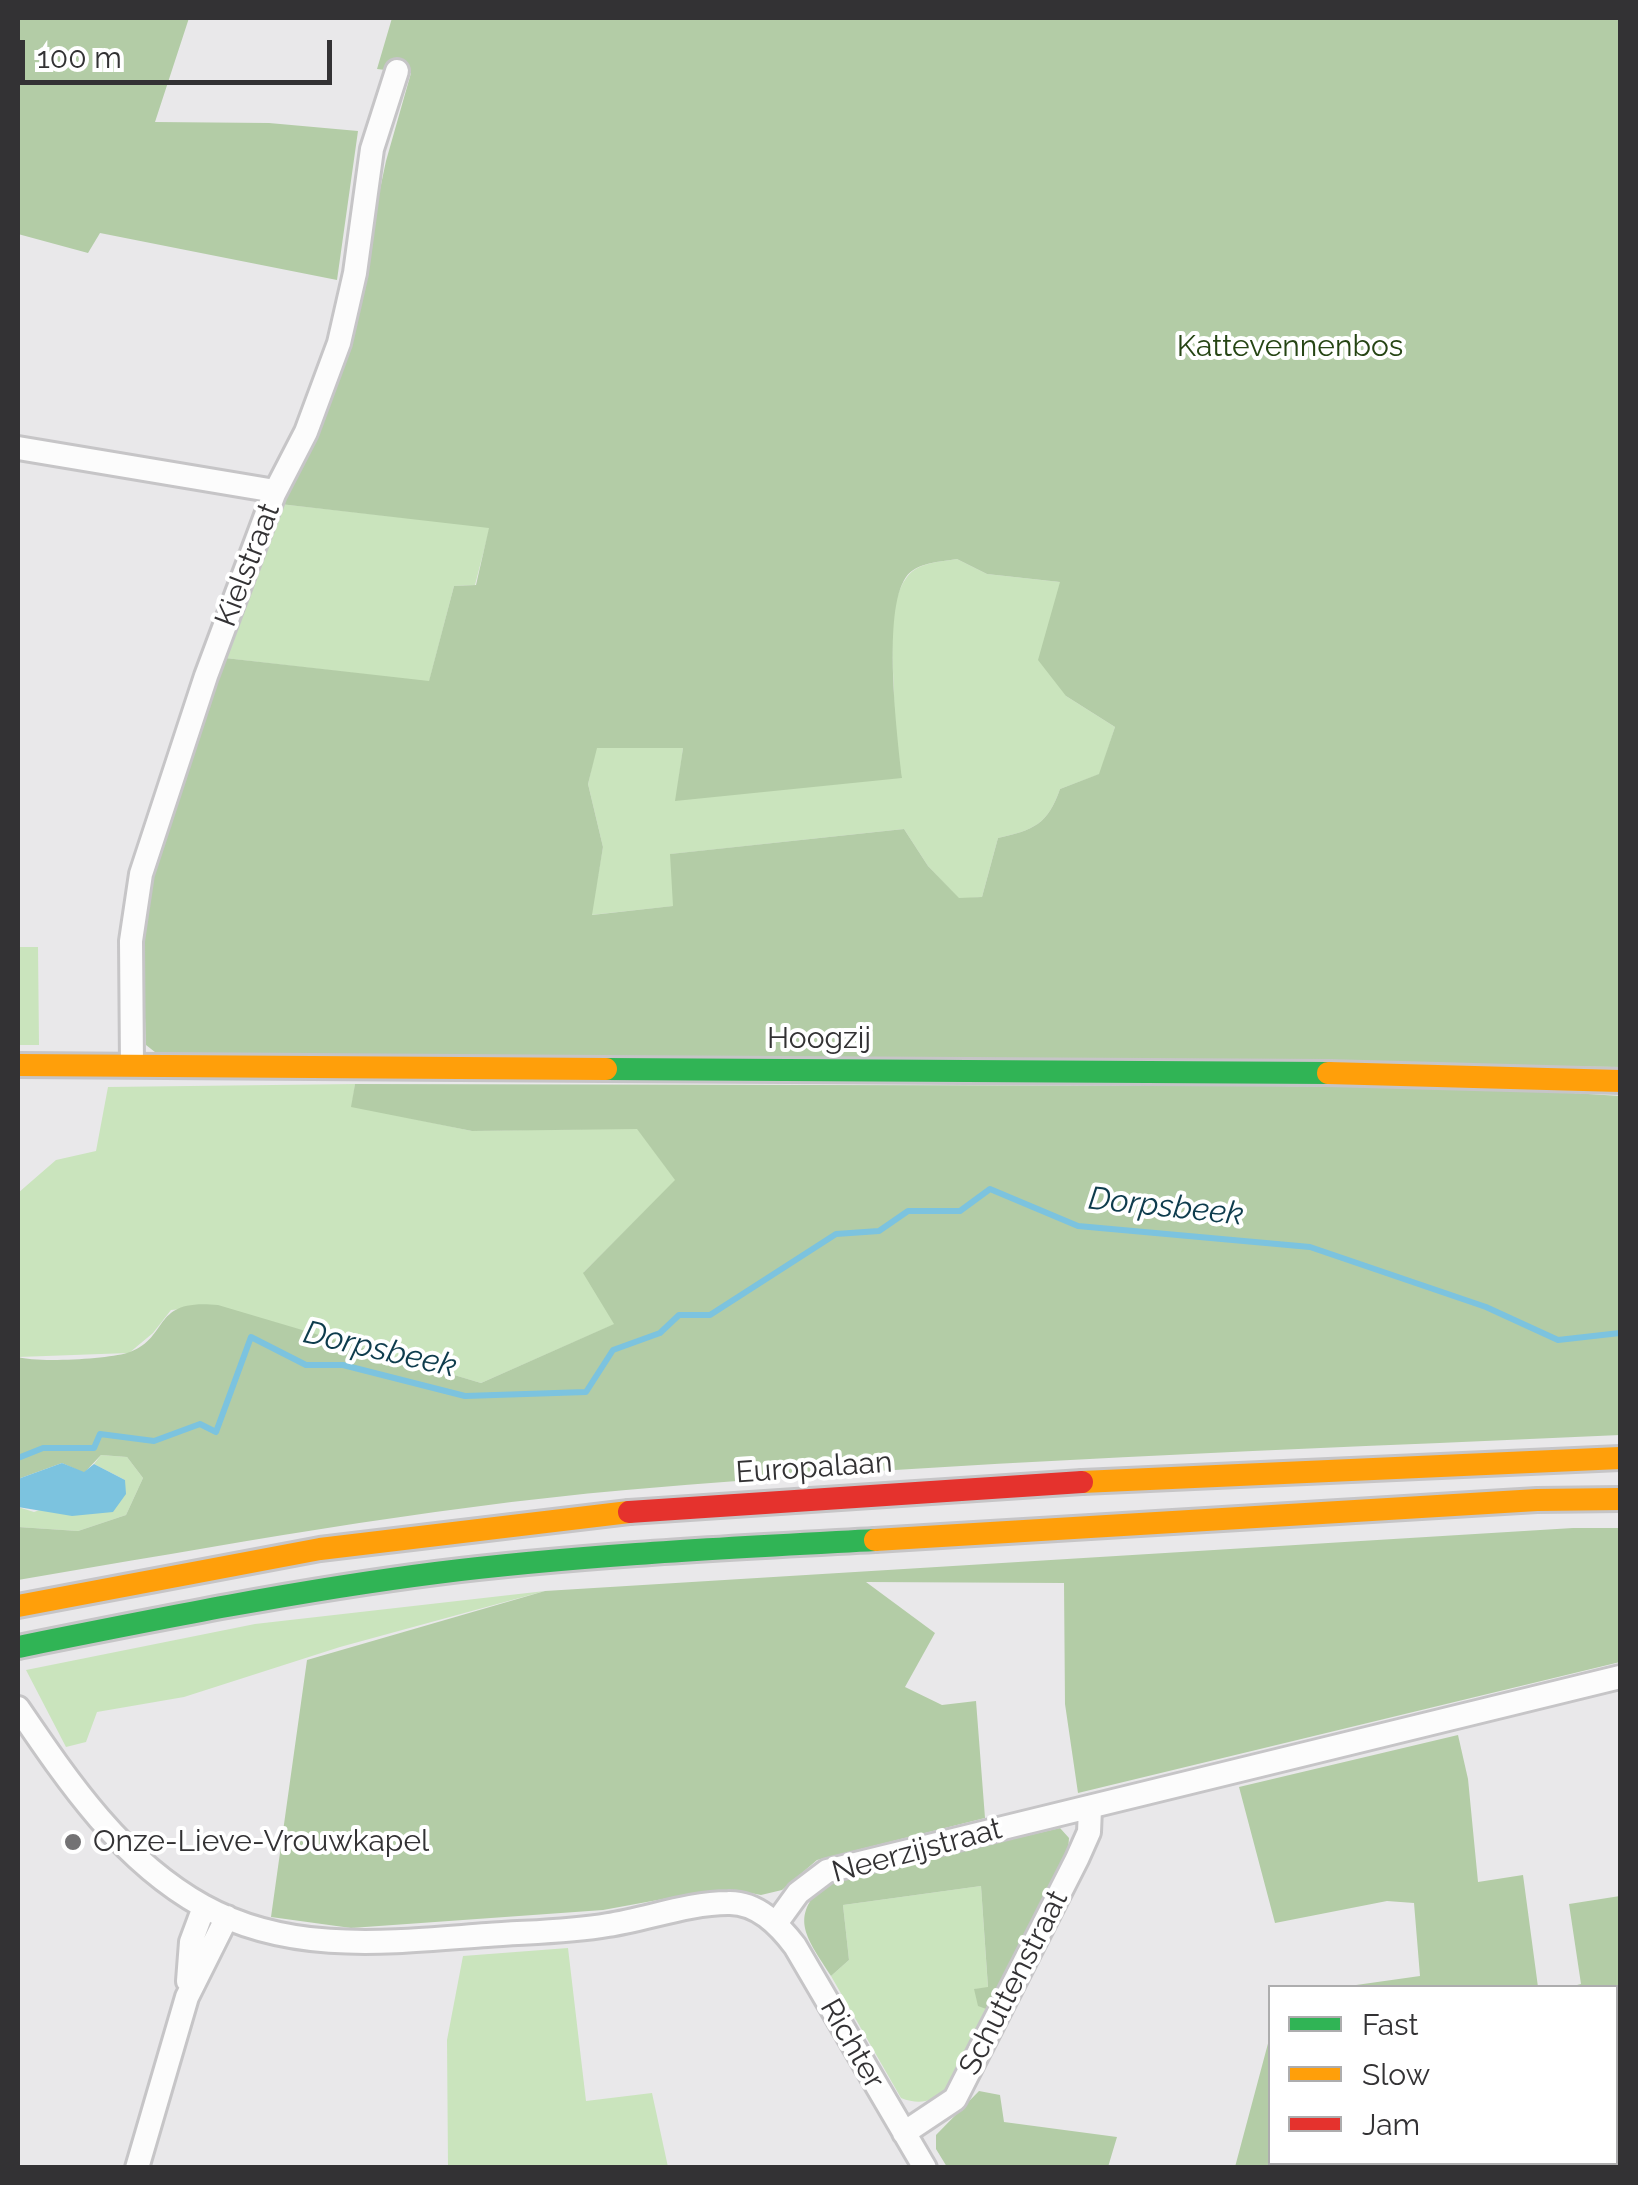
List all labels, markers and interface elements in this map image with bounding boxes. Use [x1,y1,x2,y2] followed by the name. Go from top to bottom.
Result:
[25,20,338,82] scale bar
[37,40,122,75] text: 100 m
[1177,329,1403,365] park label: Kattevennenbos
[208,498,288,632] street label: Kielstraat
[767,1021,871,1057] street label: Hoogzij
[1087,1180,1245,1234] water label: Dorpsbeek
[300,1314,460,1386] water label: Dorpsbeek
[735,1445,893,1491] street label: Europalaan
[828,1811,1006,1891] street label: Neerzijstraat
[93,1824,429,1860] place label: Onze-Lieve-Vrouwkapel
[62,1831,84,1853] marker: Onze-Lieve-Vrouwkapel
[952,1885,1076,2081] street label: Schuttenstraat
[1268,1985,1618,2165] legend
[812,1993,892,2095] street label: Richter
[1362,2007,1419,2042] text: Fast
[1362,2057,1430,2092] text: Slow
[1362,2107,1420,2142] text: Jam

